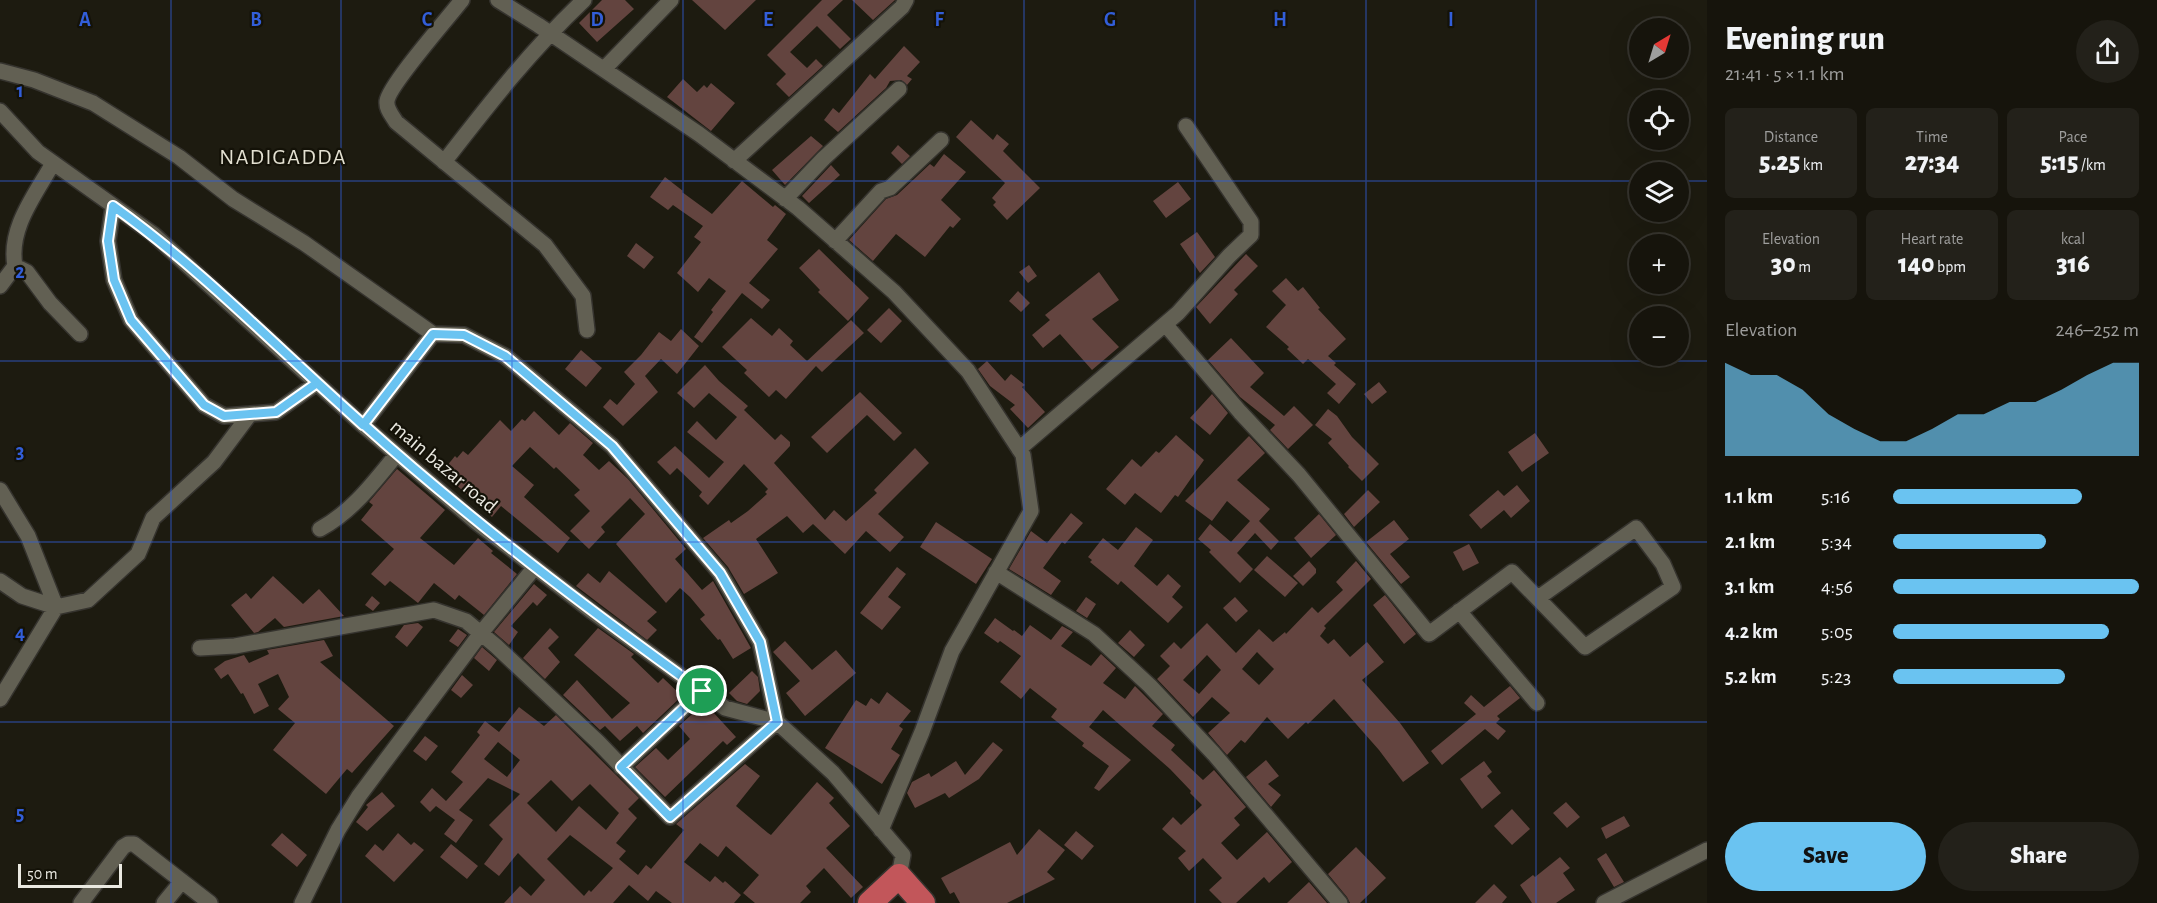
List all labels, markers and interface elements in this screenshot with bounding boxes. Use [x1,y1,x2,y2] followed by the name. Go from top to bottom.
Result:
[79,10,91,30] text: A
[250,10,262,30] text: B
[422,10,433,30] text: C
[590,10,604,30] text: D
[763,10,773,30] text: E
[934,10,944,30] text: F
[1104,10,1116,30] text: G
[1273,10,1287,30] text: H
[1448,10,1454,30] text: I
[1629,18,1689,78] north arrow
[1629,18,1689,366] map controls
[2076,20,2139,83] button: share
[1725,23,1885,56] text: Evening run
[1725,64,1845,84] text: 21:41 · 5 × 1.1 km
[16,81,24,101] text: 1
[1629,90,1689,150] button: locate
[1764,129,1818,145] text: Distance
[1916,129,1948,145] text: Time
[2059,129,2087,145] text: Pace
[219,146,347,168] district label: NADIGADDA
[1759,149,1800,175] text: 5.25
[1905,149,1959,175] text: 27:34
[2040,149,2078,175] text: 5:15
[1800,157,1823,173] text: km
[2078,157,2106,173] text: /km
[1629,162,1689,222] button: layers
[1762,231,1820,247] text: Elevation
[1901,231,1963,247] text: Heart rate
[2061,231,2085,247] text: kcal
[1629,234,1689,294] button: +
[1771,251,1796,277] text: 30
[1898,251,1934,277] text: 140
[2056,251,2090,277] text: 316
[1796,259,1811,275] text: m
[1934,259,1966,275] text: bpm
[15,262,25,282] text: 2
[1629,306,1689,366] button: −
[1725,320,1797,340] text: Elevation
[2056,320,2139,340] text: 246–252 m
[386,416,501,517] street label: main bazar road
[16,442,24,462] text: 3
[1725,487,1773,507] text: 1.1 km
[1821,487,1850,507] text: 5:16
[1725,532,1775,552] text: 2.1 km
[1821,532,1852,552] text: 5:34
[1725,577,1774,597] text: 3.1 km
[1821,577,1853,597] text: 4:56
[1725,622,1778,642] text: 4.2 km
[1821,622,1853,642] text: 5:05
[15,623,25,643] text: 4
[676,665,727,716] pin
[1725,667,1777,687] text: 5.2 km
[1821,667,1851,687] text: 5:23
[685,674,718,707] icon: arrive
[16,804,24,824] text: 5
[1725,822,1926,891] button: Save
[1938,822,2139,891] button: Share
[18,861,122,888] scale bar
[27,866,58,882] text: 50 m

